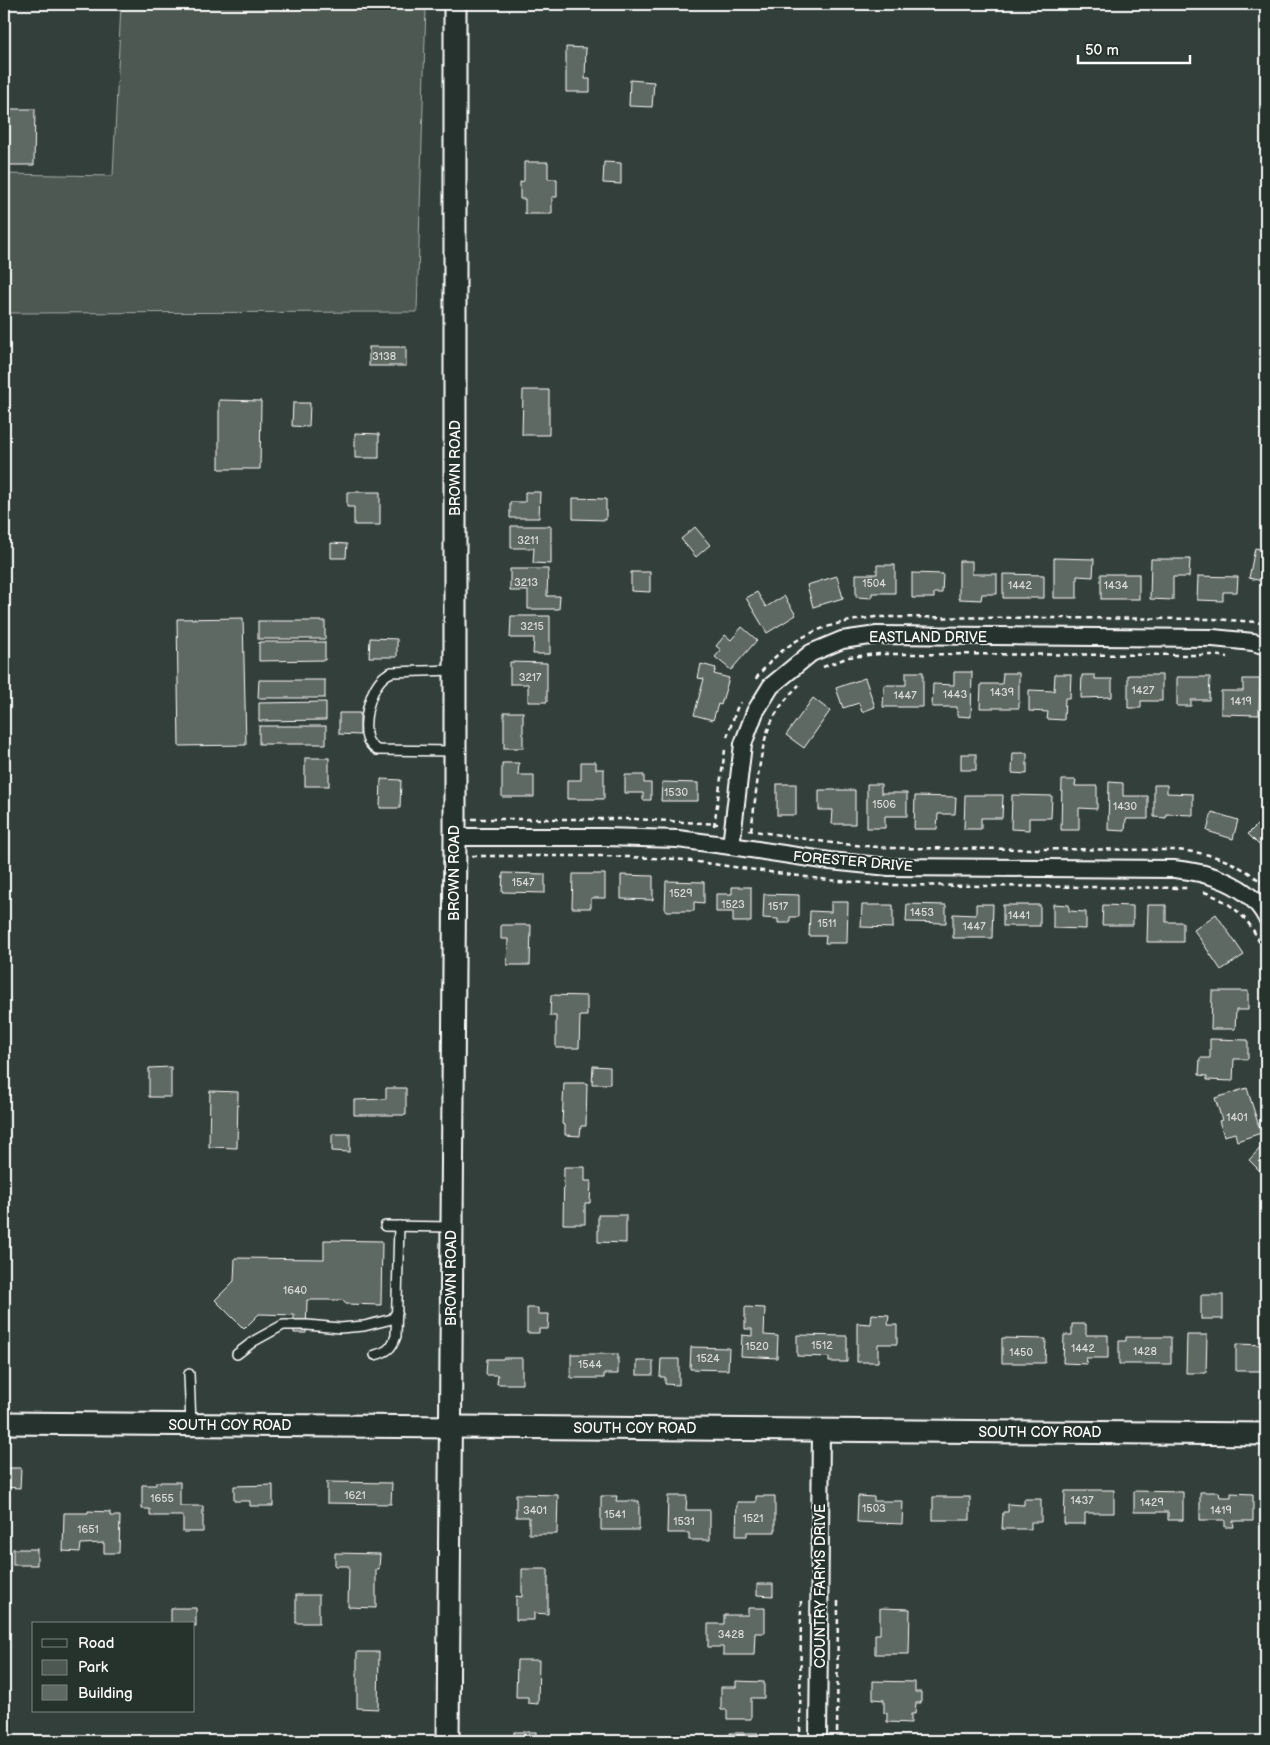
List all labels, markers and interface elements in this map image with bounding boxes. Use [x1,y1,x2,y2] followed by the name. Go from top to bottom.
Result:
[1078,32,1190,64] scale bar
[1085,41,1119,60] text: 50 m
[372,350,396,363] house number: 3138
[447,420,464,516] street label: BROWN ROAD
[517,534,539,547] house number: 3211
[514,576,538,589] house number: 3213
[862,577,886,590] house number: 1504
[1008,579,1033,592] house number: 1442
[1104,579,1129,592] house number: 1434
[520,620,544,633] house number: 3215
[869,629,987,646] street label: EASTLAND DRIVE
[519,671,542,684] house number: 3217
[1132,684,1155,697] house number: 1427
[990,686,1014,699] house number: 1439
[943,688,967,701] house number: 1443
[893,689,917,702] house number: 1447
[1230,695,1252,708] house number: 1419
[664,786,688,799] house number: 1530
[872,798,896,811] house number: 1506
[1113,800,1138,813] house number: 1430
[446,825,463,921] street label: BROWN ROAD
[792,848,914,875] street label: FORESTER DRIVE
[512,876,535,889] house number: 1547
[669,887,693,900] house number: 1529
[721,898,745,911] house number: 1523
[768,900,789,913] house number: 1517
[910,906,934,919] house number: 1453
[1008,909,1030,922] house number: 1441
[817,917,837,930] house number: 1511
[962,920,986,933] house number: 1447
[1226,1111,1248,1124] house number: 1401
[443,1230,460,1326] street label: BROWN ROAD
[283,1284,308,1297] house number: 1640
[811,1339,833,1352] house number: 1512
[745,1340,769,1353] house number: 1520
[1071,1342,1096,1355] house number: 1442
[1133,1345,1157,1358] house number: 1428
[1009,1346,1033,1359] house number: 1450
[696,1352,720,1365] house number: 1524
[578,1358,602,1371] house number: 1544
[169,1417,291,1434] street label: SOUTH COY ROAD
[574,1420,696,1437] street label: SOUTH COY ROAD
[979,1424,1101,1441] street label: SOUTH COY ROAD
[344,1489,366,1502] house number: 1621
[150,1492,174,1505] house number: 1655
[1070,1494,1094,1507] house number: 1437
[1140,1496,1164,1509] house number: 1429
[862,1502,886,1515] house number: 1503
[523,1504,547,1517] house number: 3401
[812,1504,829,1668] street label: COUNTRY FARMS DRIVE
[1210,1504,1232,1517] house number: 1419
[604,1508,626,1521] house number: 1541
[742,1512,764,1525] house number: 1521
[673,1515,695,1528] house number: 1531
[77,1523,99,1536] house number: 1651
[32,1622,195,1712] legend
[718,1628,744,1641] house number: 3428
[78,1634,114,1653] text: Road
[78,1658,109,1677] text: Park
[78,1684,133,1703] text: Building

